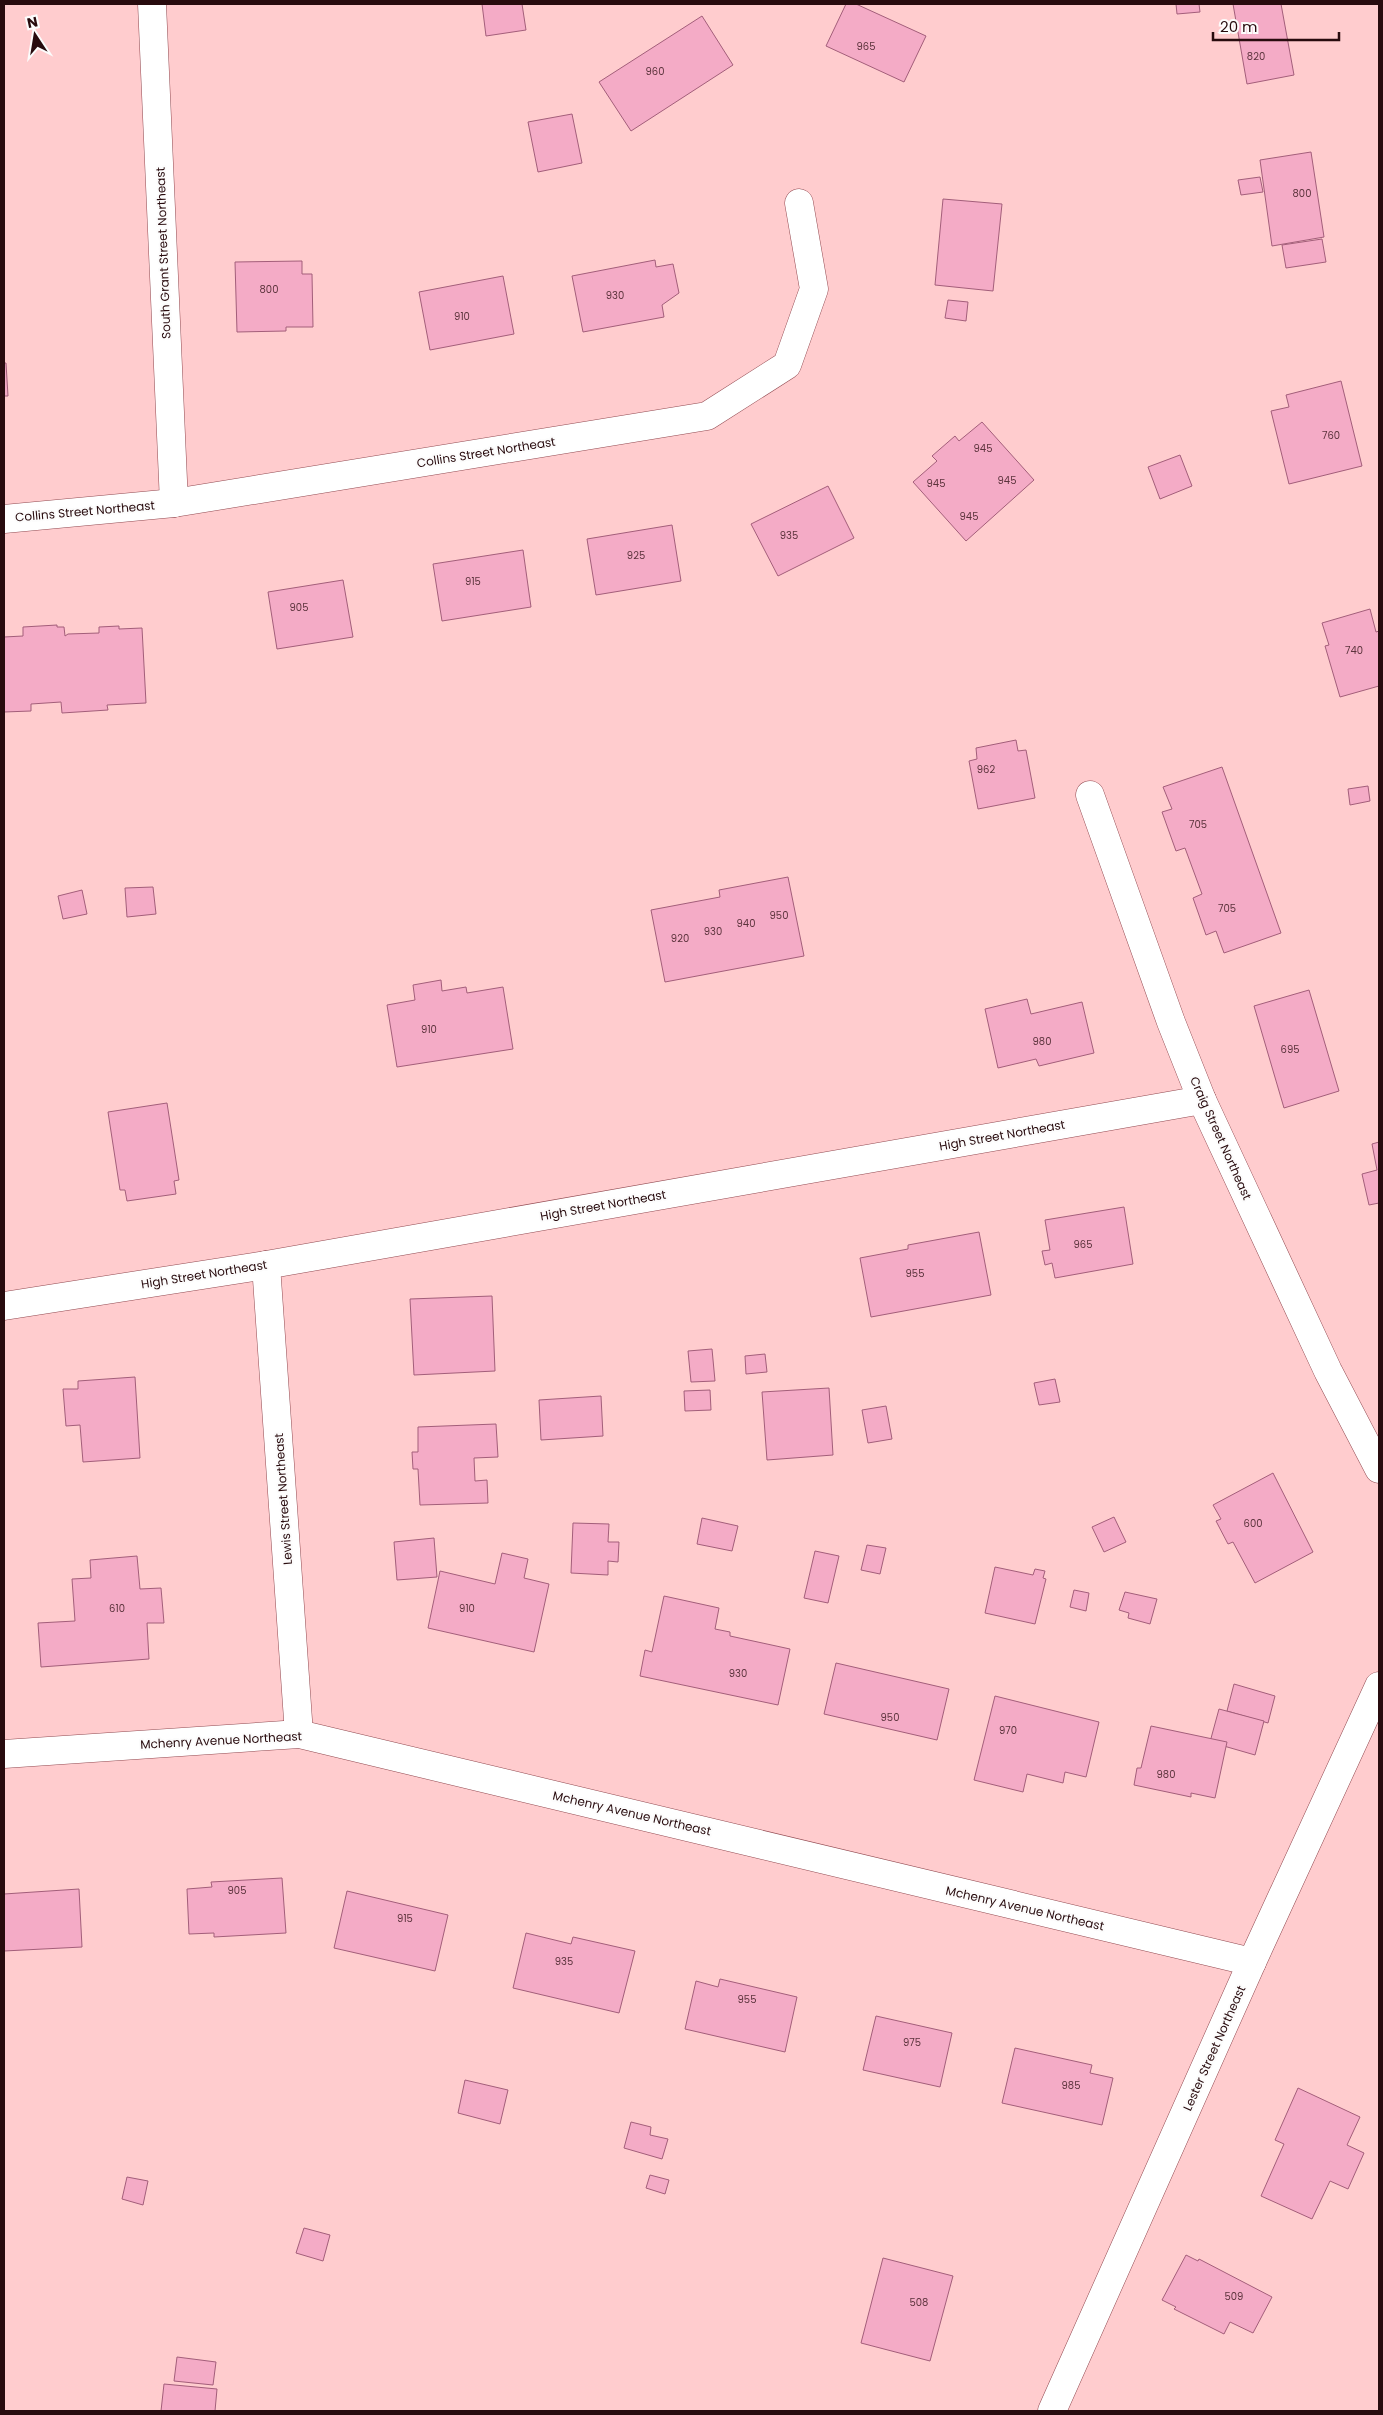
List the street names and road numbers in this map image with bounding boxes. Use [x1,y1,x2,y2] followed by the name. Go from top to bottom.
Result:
[152,167,174,339] street label: South Grant Street Northeast
[415,433,557,471] street label: Collins Street Northeast
[14,496,156,526] street label: Collins Street Northeast
[1186,1074,1256,1202] street label: Craig Street Northeast
[938,1116,1066,1154] street label: High Street Northeast
[539,1186,667,1224] street label: High Street Northeast
[140,1256,268,1292] street label: High Street Northeast
[270,1433,296,1565] street label: Lewis Street Northeast
[140,1727,302,1753] street label: Mchenry Avenue Northeast
[551,1787,713,1839] street label: Mchenry Avenue Northeast
[944,1882,1106,1934] street label: Mchenry Avenue Northeast
[1179,1983,1249,2113] street label: Lester Street Northeast

